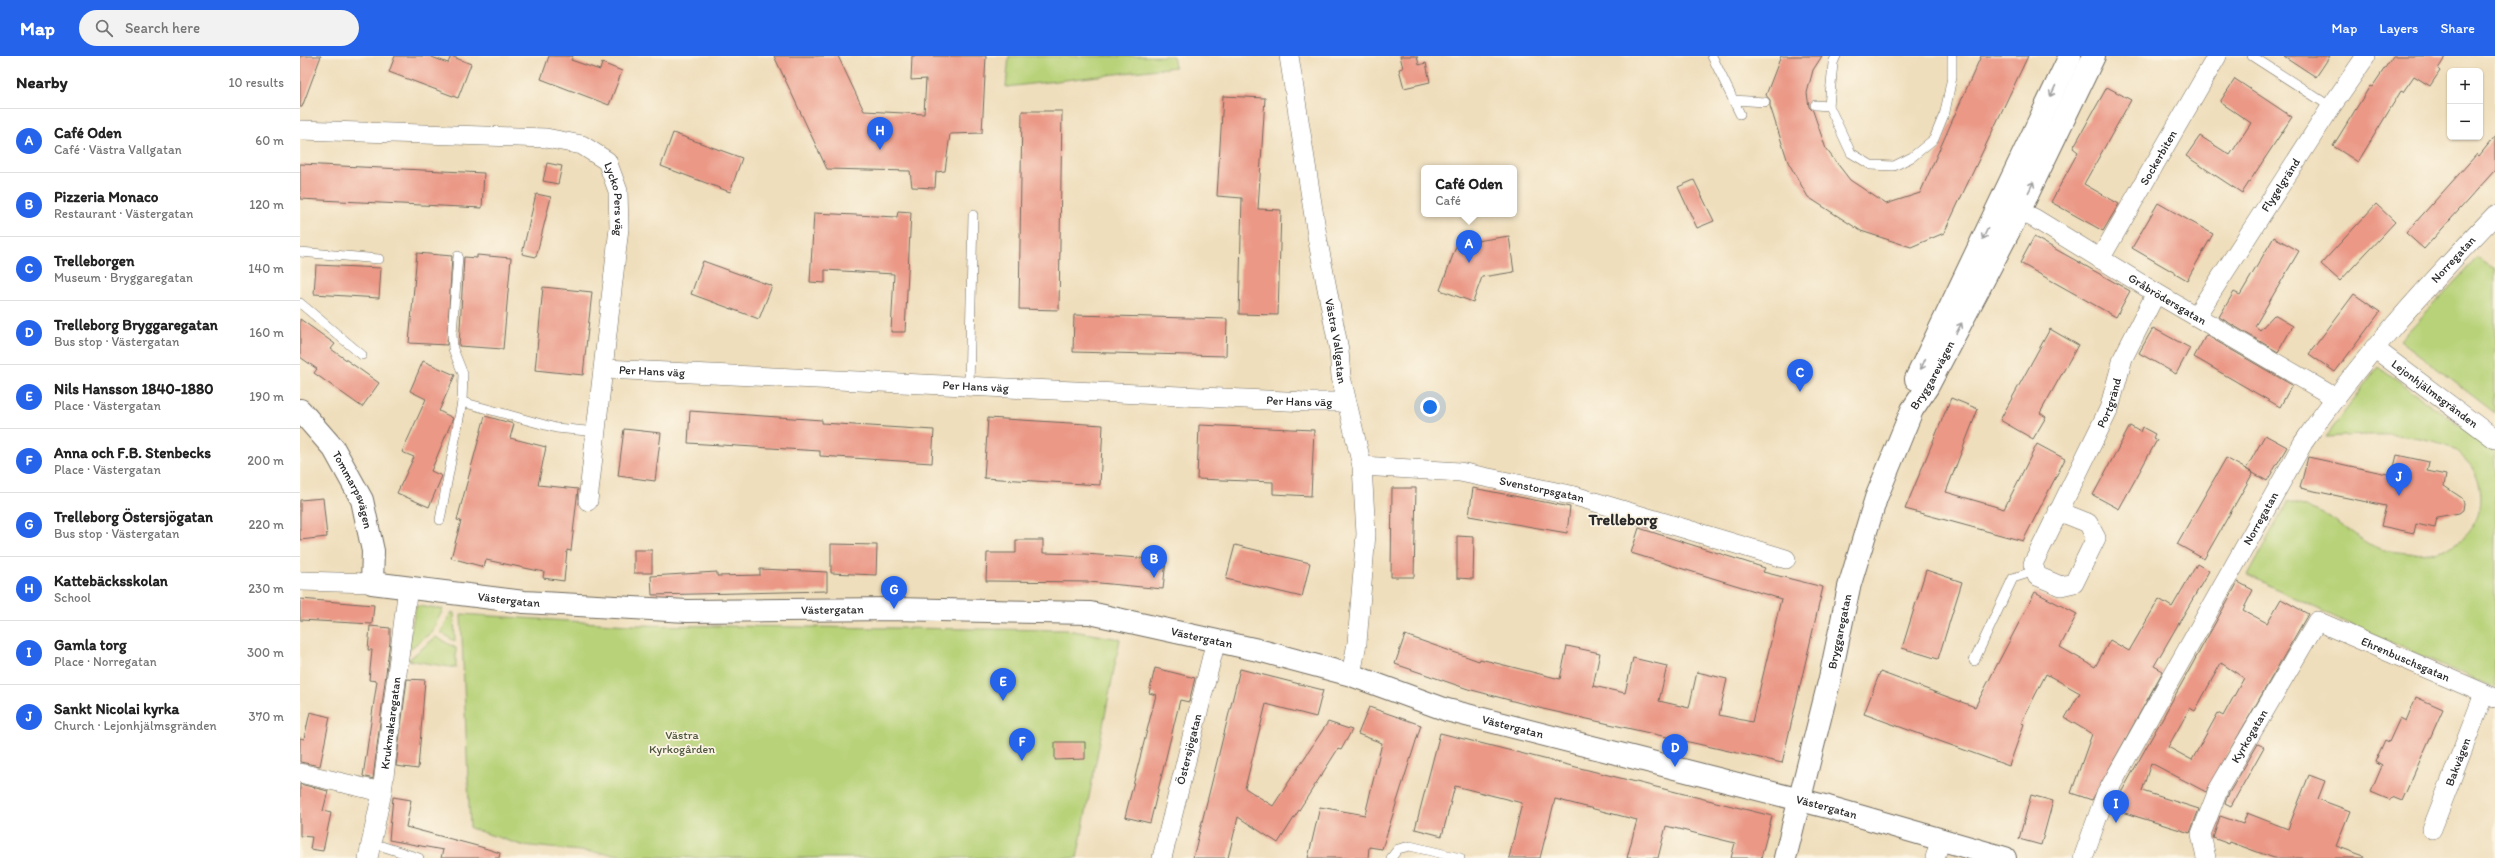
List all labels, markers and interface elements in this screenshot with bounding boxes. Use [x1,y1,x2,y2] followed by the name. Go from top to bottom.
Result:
[79,10,359,46] search box
[20,17,55,40] text: Map
[93,17,115,39] icon: search
[125,19,200,37] text: Search here
[2332,20,2357,37] text: Map
[2379,20,2418,37] text: Layers
[2440,20,2475,37] text: Share
[2447,68,2483,140] map controls
[2447,68,2483,104] button: +
[16,72,68,92] text: Nearby
[228,75,284,90] text: 10 results
[2049,85,2056,97] one-way arrow
[2447,104,2483,140] button: −
[867,117,893,150] pin: H
[54,124,122,142] text: Café Oden
[2137,127,2180,188] street label: Sockerbiten
[25,133,33,148] text: A
[255,133,284,148] text: 60 m
[54,142,182,157] text: Café · Västra Vallgatan
[2258,155,2303,214] street label: Flygelgränd
[601,160,626,238] street label: Lycko Pers väg
[1421,165,1517,217] popup
[1435,175,1503,193] text: Café Oden
[2028,182,2035,194] one-way arrow
[54,188,158,206] text: Pizzeria Monaco
[1435,193,1461,208] text: Café
[25,197,33,212] text: B
[249,197,284,212] text: 120 m
[54,206,193,221] text: Restaurant · Västergatan
[1981,228,1988,240] one-way arrow
[1456,230,1482,263] pin: A
[2428,233,2479,286] street label: Norregatan
[54,252,134,270] text: Trelleborgen
[25,261,33,276] text: C
[248,261,284,276] text: 140 m
[54,270,193,285] text: Museum · Bryggaregatan
[2126,271,2209,328] street label: Gråbrödersgatan
[1322,297,1349,386] street label: Västra Vallgatan
[54,316,218,334] text: Trelleborg Bryggaregatan
[1955,322,1963,334] one-way arrow
[25,325,33,340] text: D
[249,325,284,340] text: 160 m
[54,334,179,349] text: Bus stop · Västergatan
[1907,338,1958,412] street label: Bryggarevägen
[1919,357,1926,369] one-way arrow
[2389,357,2481,431] street label: Lejonhjälmsgränden
[1787,359,1813,392] pin: C
[618,363,686,380] street label: Per Hans väg
[2094,376,2124,430] street label: Portgränd
[942,378,1010,395] street label: Per Hans väg
[54,380,213,398] text: Nils Hansson 1840-1880
[25,389,33,404] text: E
[249,389,284,404] text: 190 m
[1266,393,1333,409] street label: Per Hans väg
[1420,397,1440,417] your location
[54,398,161,413] text: Place · Västergatan
[54,444,211,462] text: Anna och F.B. Stenbecks
[329,449,375,530] street label: Tommarpsvägen
[26,453,32,468] text: F
[247,453,284,468] text: 200 m
[54,462,161,477] text: Place · Västergatan
[2386,463,2412,496] pin: J
[1498,473,1586,506] street label: Svenstorpsgatan
[2240,489,2281,548] street label: Norregatan
[54,508,213,526] text: Trelleborg Östersjögatan
[1587,510,1658,530] district label: Trelleborg
[25,517,33,532] text: G
[248,517,284,532] text: 220 m
[54,526,179,541] text: Bus stop · Västergatan
[1141,545,1167,578] pin: B
[54,572,168,590] text: Kattebäcksskolan
[881,576,907,609] pin: G
[25,581,34,596] text: H
[248,581,284,596] text: 230 m
[477,589,541,610] street label: Västergatan
[54,590,91,605] text: School
[1825,592,1854,670] street label: Bryggaregatan
[801,602,864,617] street label: Västergatan
[1170,624,1234,651] street label: Västergatan
[2359,634,2453,685] street label: Ehrenbuschsgatan
[54,636,127,654] text: Gamla torg
[27,645,31,660] text: I
[247,645,284,660] text: 300 m
[54,654,157,669] text: Place · Norregatan
[990,668,1016,701] pin: E
[378,675,404,770] street label: Krukmakaregatan
[54,700,179,718] text: Sankt Nicolai kyrka
[2228,707,2271,765] street label: Kyrkogatan
[26,709,32,724] text: J
[249,709,284,724] text: 370 m
[1173,712,1205,786] street label: Östersjögatan
[1481,712,1545,741] street label: Västergatan
[54,718,217,733] text: Church · Lejonhjälmsgränden
[649,728,715,756] park label: Västra Kyrkogården
[1009,728,1035,761] pin: F
[1662,734,1688,767] pin: D
[2442,735,2474,788] street label: Bakvägen
[2103,790,2129,823] pin: I
[1795,792,1859,822] street label: Västergatan

